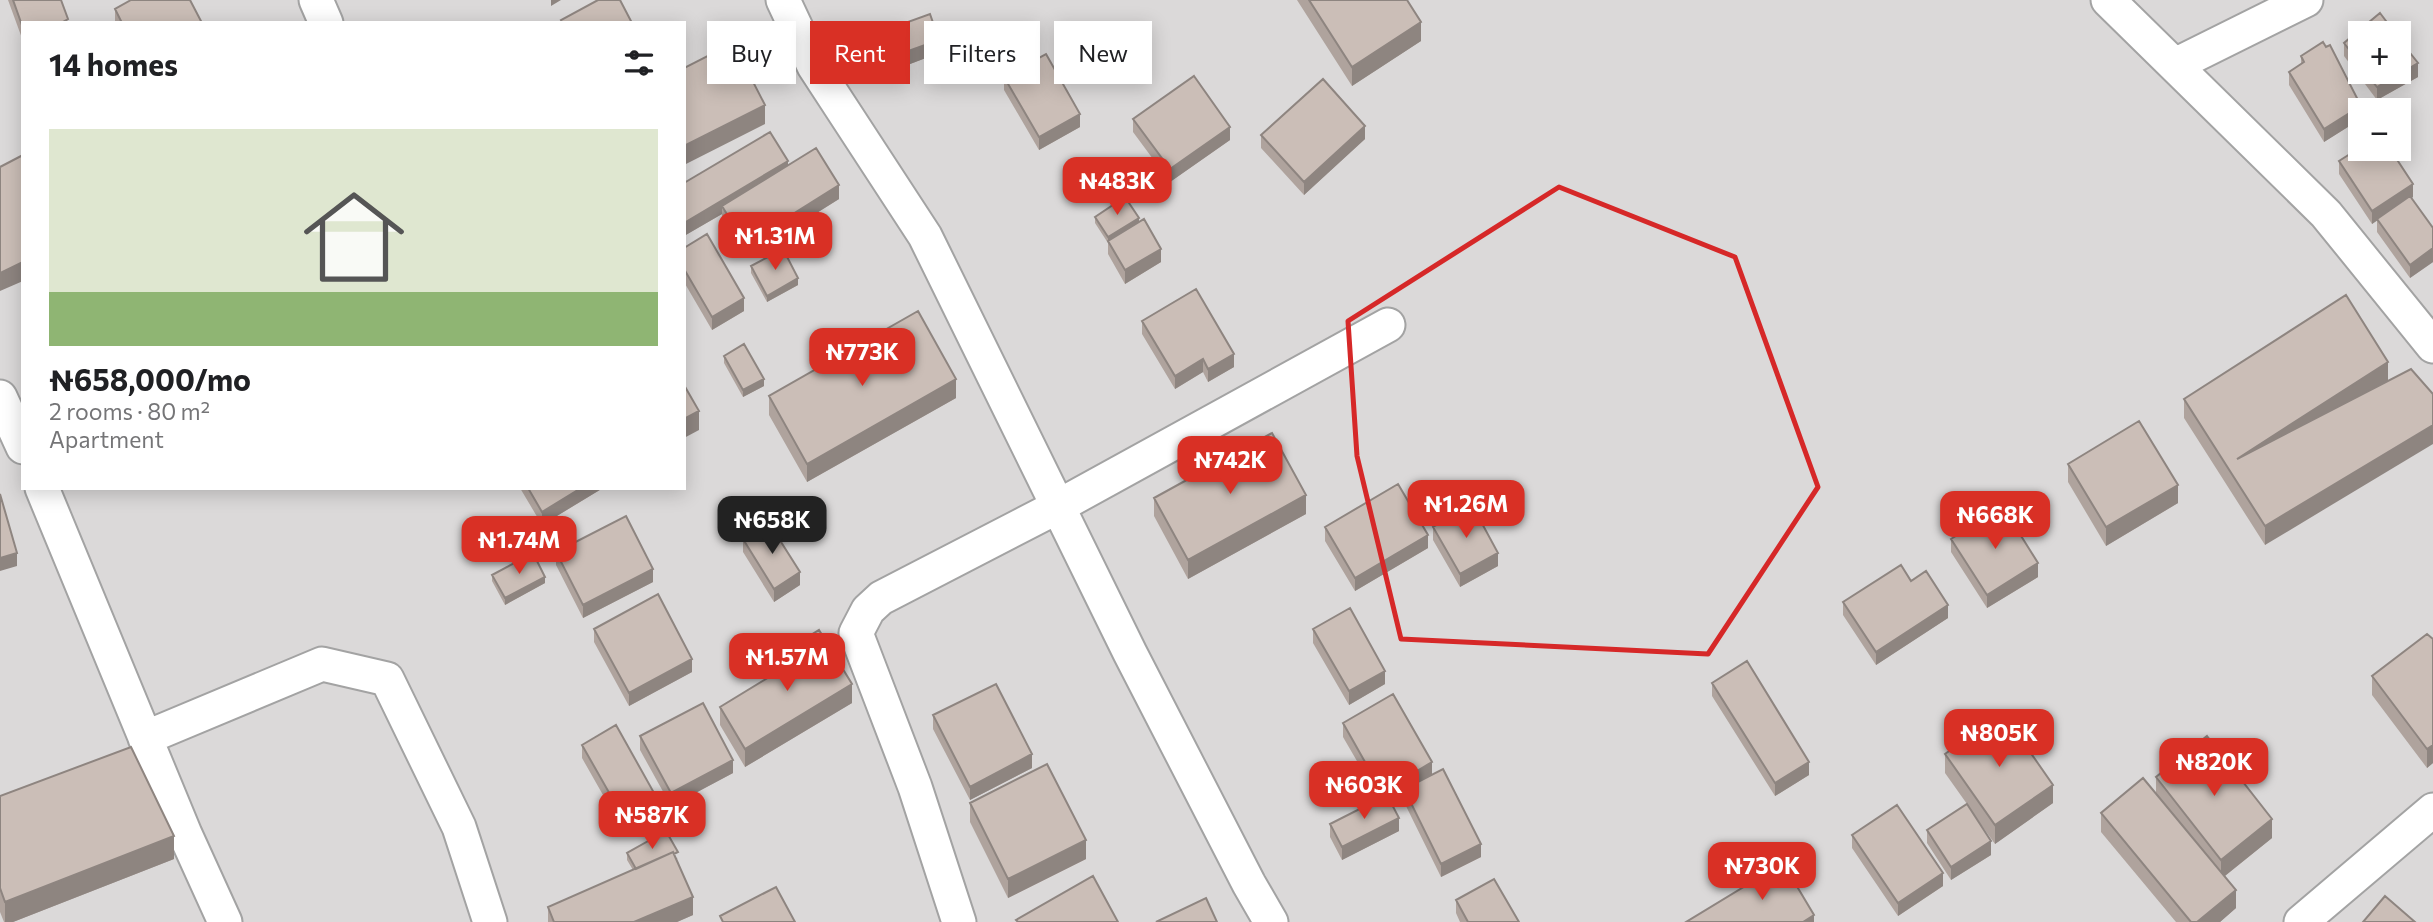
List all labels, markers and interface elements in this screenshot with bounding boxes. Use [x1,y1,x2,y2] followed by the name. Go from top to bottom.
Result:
[707,21,796,84] chip: Buy
[810,21,910,84] chip: Rent
[924,21,1040,84] chip: Filters
[1054,21,1152,84] chip: New
[2348,21,2411,161] map controls
[2348,21,2411,84] button: +
[620,44,658,82] icon: filters
[49,45,178,82] text: 14 homes
[2348,98,2411,161] button: −
[1068,158,1166,217] pin: ₦483K
[1079,166,1155,194] text: ₦483K
[291,174,417,300] icon: home
[718,212,832,272] pin: ₦1.31M
[734,221,816,249] text: ₦1.31M
[813,328,911,388] pin: ₦773K
[825,337,899,365] text: ₦773K
[49,360,251,397] text: ₦658,000/mo
[49,397,210,425] text: 2 rooms · 80 m²
[49,425,164,453] text: Apartment
[1181,436,1279,496] pin: ₦742K
[1193,445,1267,473] text: ₦742K
[1409,480,1523,540] pin: ₦1.26M
[1424,489,1508,517] text: ₦1.26M
[1946,491,2044,551] pin: ₦668K
[723,496,821,556] pin: ₦658K
[1956,500,2034,528] text: ₦668K
[734,505,810,533] text: ₦658K
[462,516,576,576] pin: ₦1.74M
[478,525,560,553] text: ₦1.74M
[730,634,844,693] pin: ₦1.57M
[745,642,829,670] text: ₦1.57M
[1950,710,2048,769] pin: ₦805K
[1960,718,2038,746] text: ₦805K
[2165,738,2263,798] pin: ₦820K
[2175,747,2253,775] text: ₦820K
[1315,762,1413,821] pin: ₦603K
[1325,770,1403,798] text: ₦603K
[603,792,701,851] pin: ₦587K
[615,800,689,828] text: ₦587K
[1713,842,1811,902] pin: ₦730K
[1724,851,1800,879] text: ₦730K

